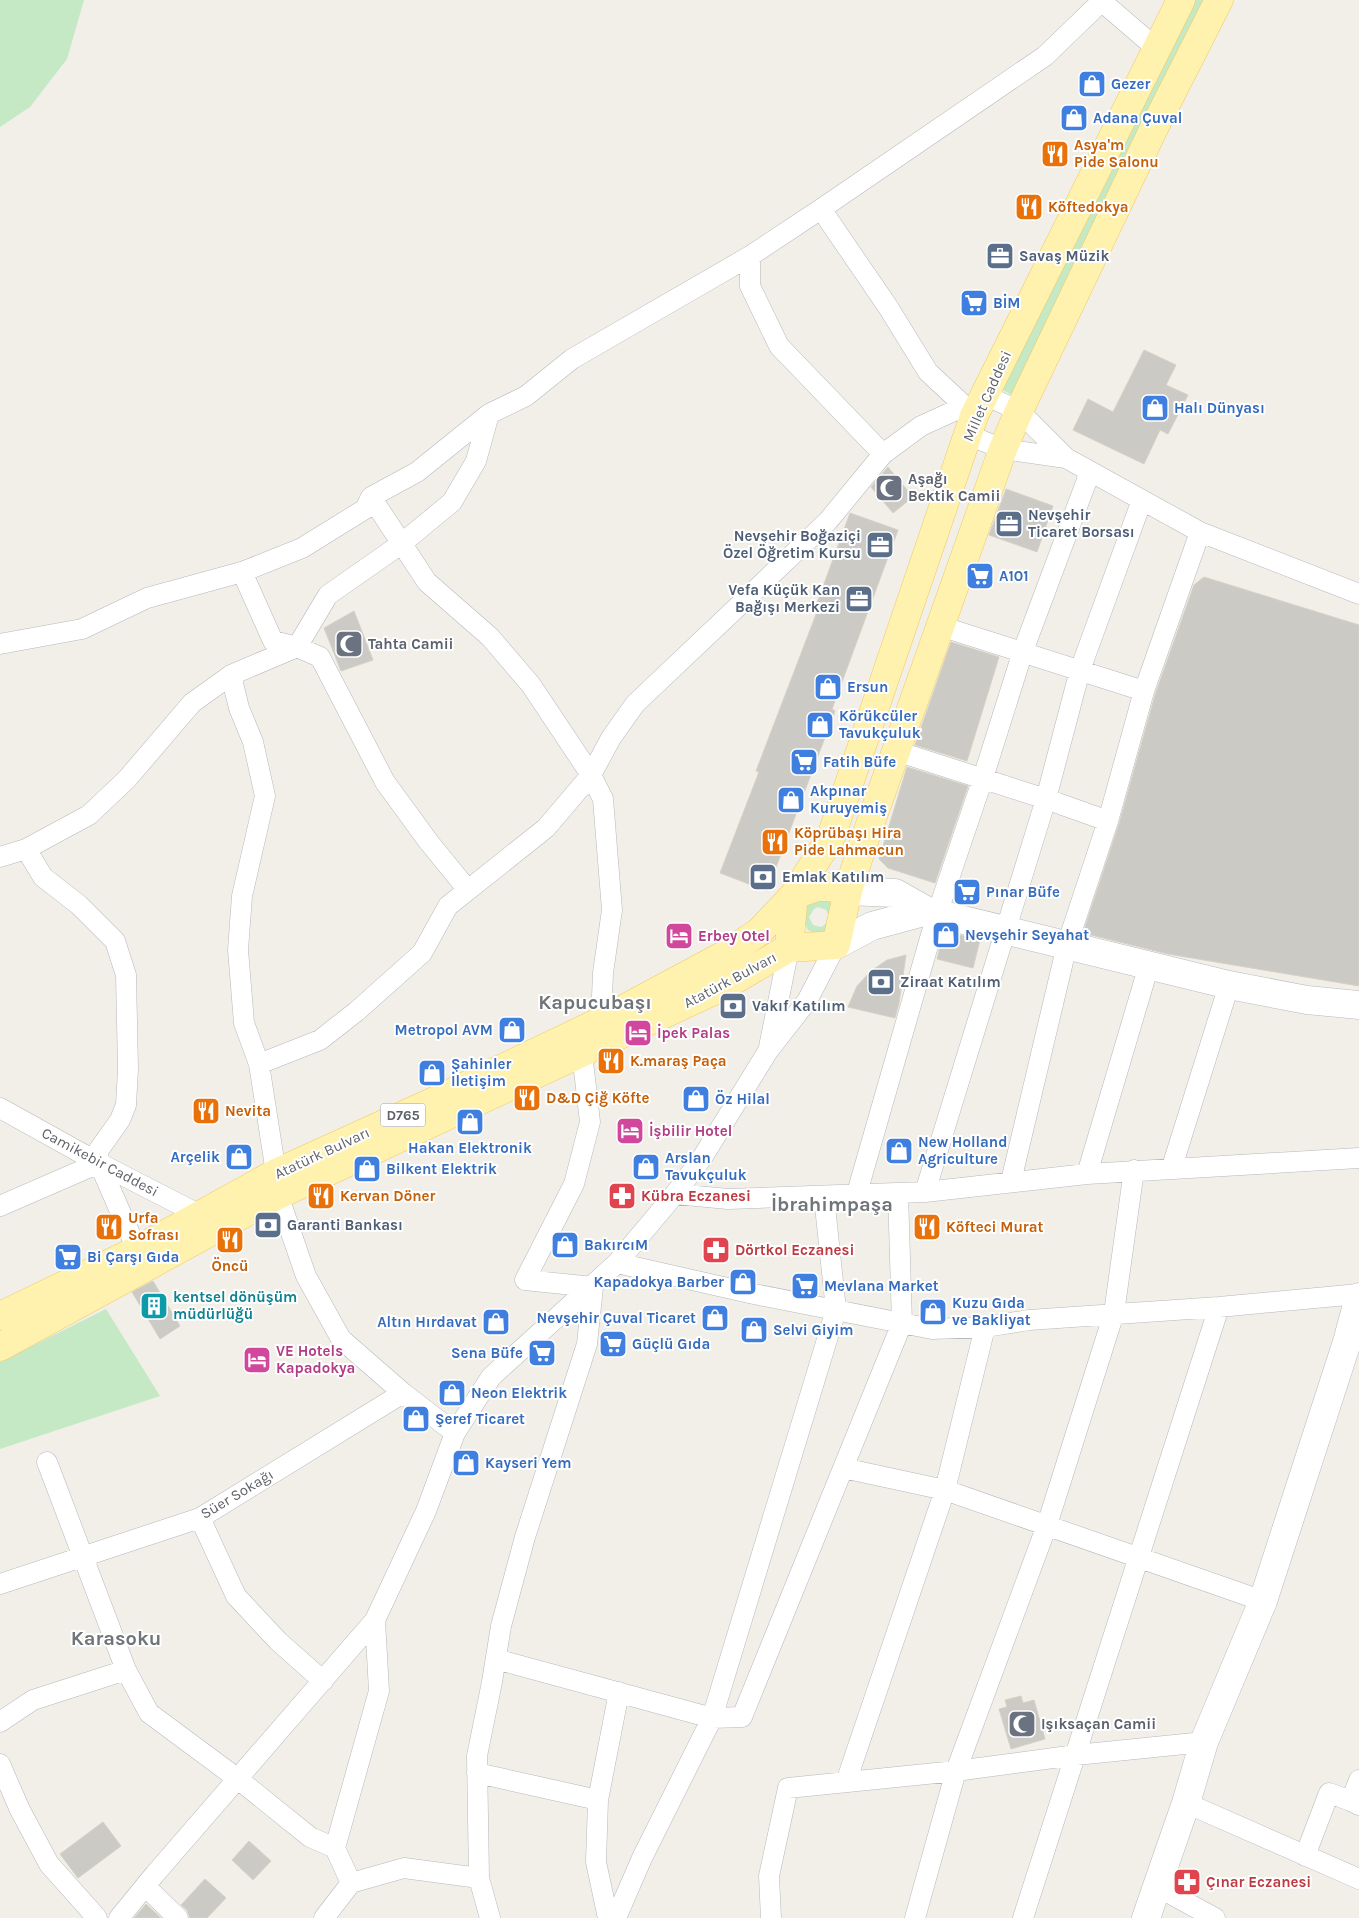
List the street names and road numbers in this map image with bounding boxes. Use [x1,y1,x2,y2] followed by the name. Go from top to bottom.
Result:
[959,348,1015,444] street label: Millet Caddesi
[680,948,780,1012] street label: Atatürk Bulvarı
[380,1104,426,1126] road number: D765
[272,1123,372,1183] street label: Atatürk Bulvarı
[39,1124,161,1200] street label: Camikebir Caddesi
[197,1465,277,1523] street label: Süer Sokağı

